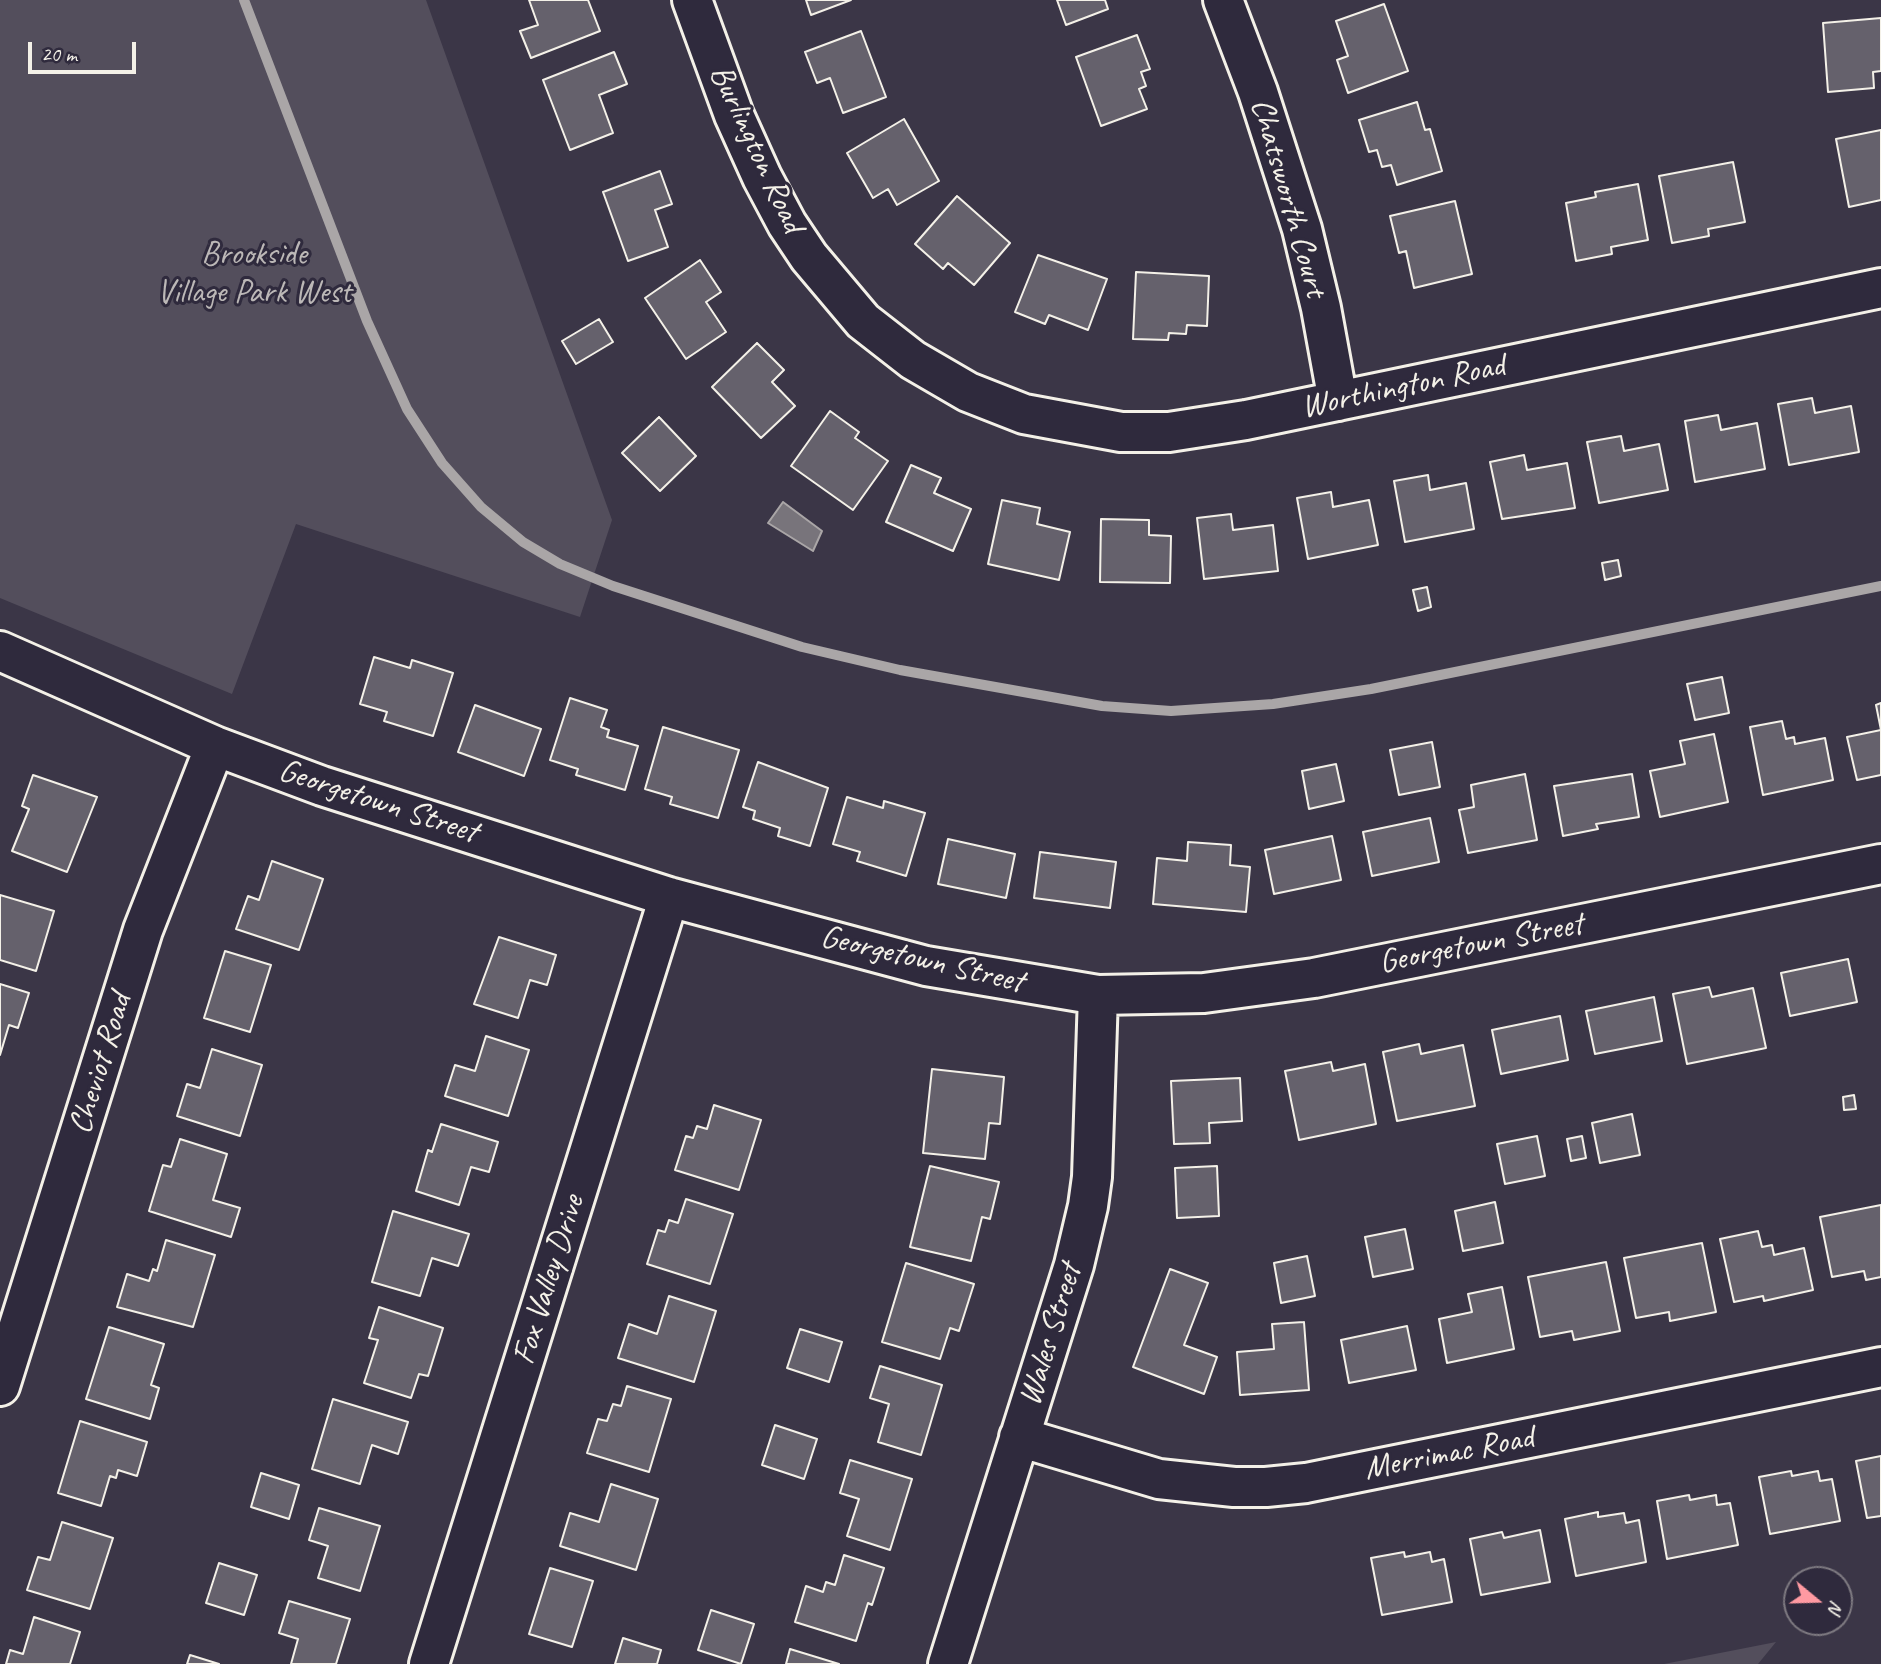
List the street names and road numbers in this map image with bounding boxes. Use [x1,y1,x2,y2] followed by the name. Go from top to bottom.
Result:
[700,59,812,239] street label: Burlington Road
[1241,94,1335,302] street label: Chatsworth Court
[1298,346,1508,428] street label: Worthington Road
[274,751,482,853] street label: Georgetown Street
[1376,905,1586,983] street label: Georgetown Street
[817,917,1027,1003] street label: Georgetown Street
[61,989,141,1139] street label: Cheviot Road
[505,1191,593,1369] street label: Fox Valley Drive
[1011,1260,1091,1410] street label: Wales Street
[1361,1418,1537,1490] street label: Merrimac Road

